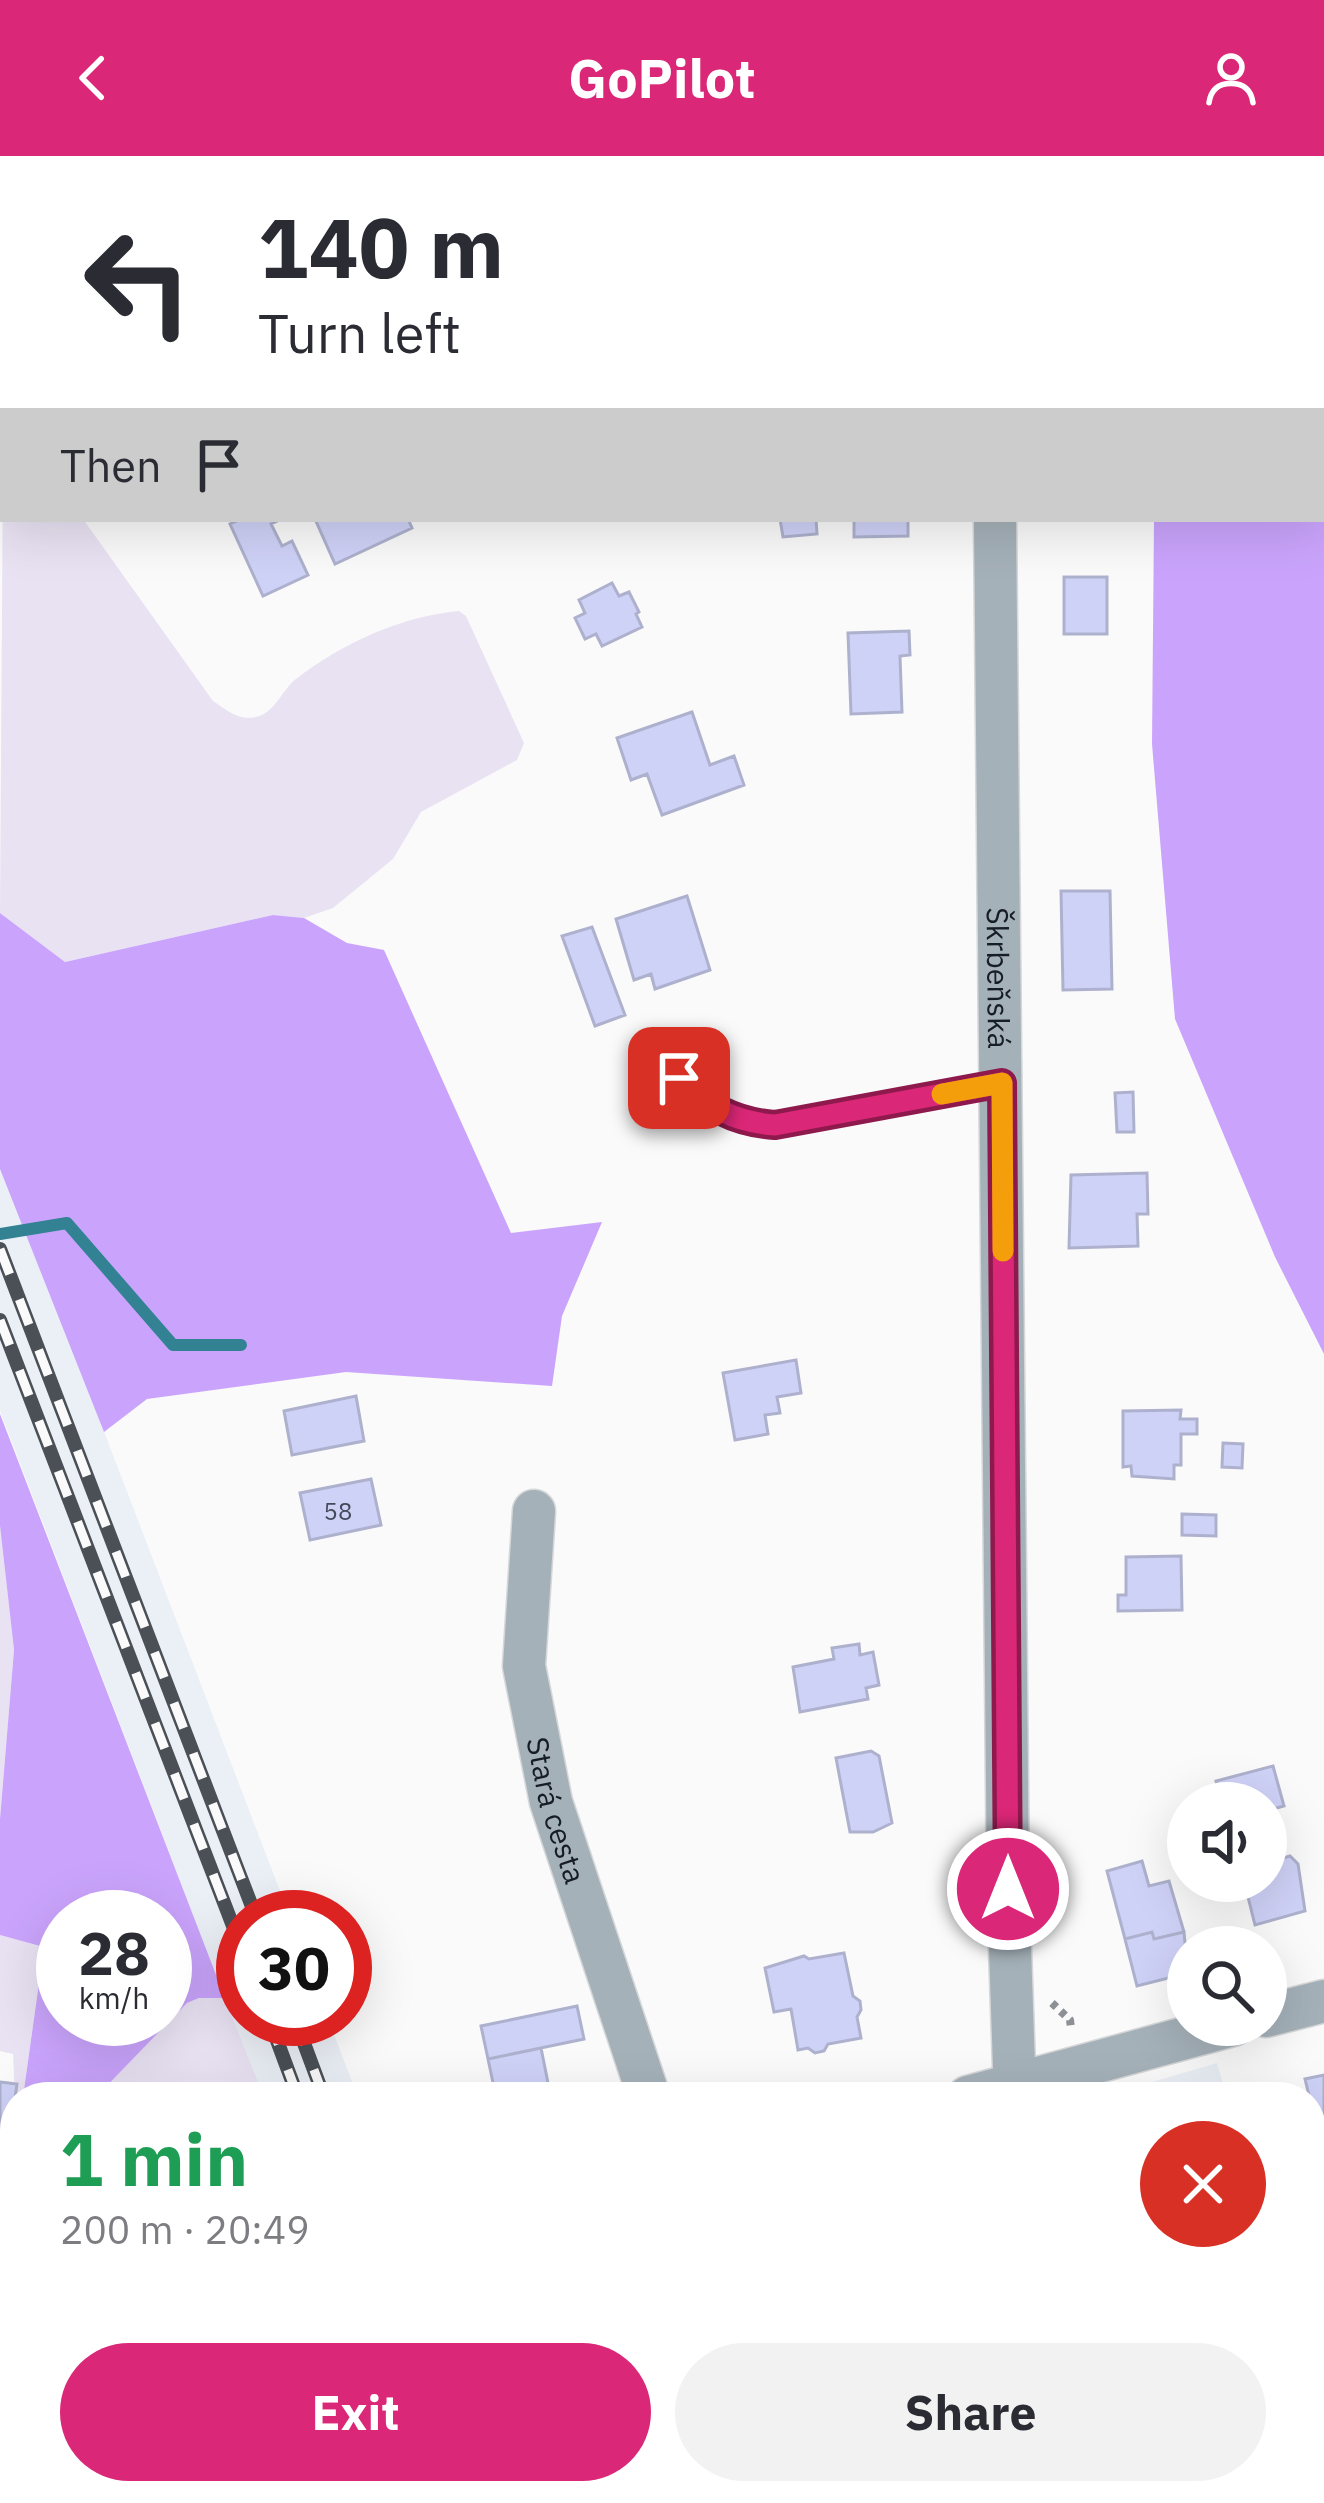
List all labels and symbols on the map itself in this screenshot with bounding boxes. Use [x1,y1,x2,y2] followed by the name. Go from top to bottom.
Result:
[979,907,1020,1049] street label: Škrbeňská
[628,1027,730,1129] pin
[324,1495,352,1527] house number: 58
[519,1733,596,1888] street label: Stará cesta
[945,1826,1071,1952] position arrow
[216,1890,372,2046] speed limit sign: 30

